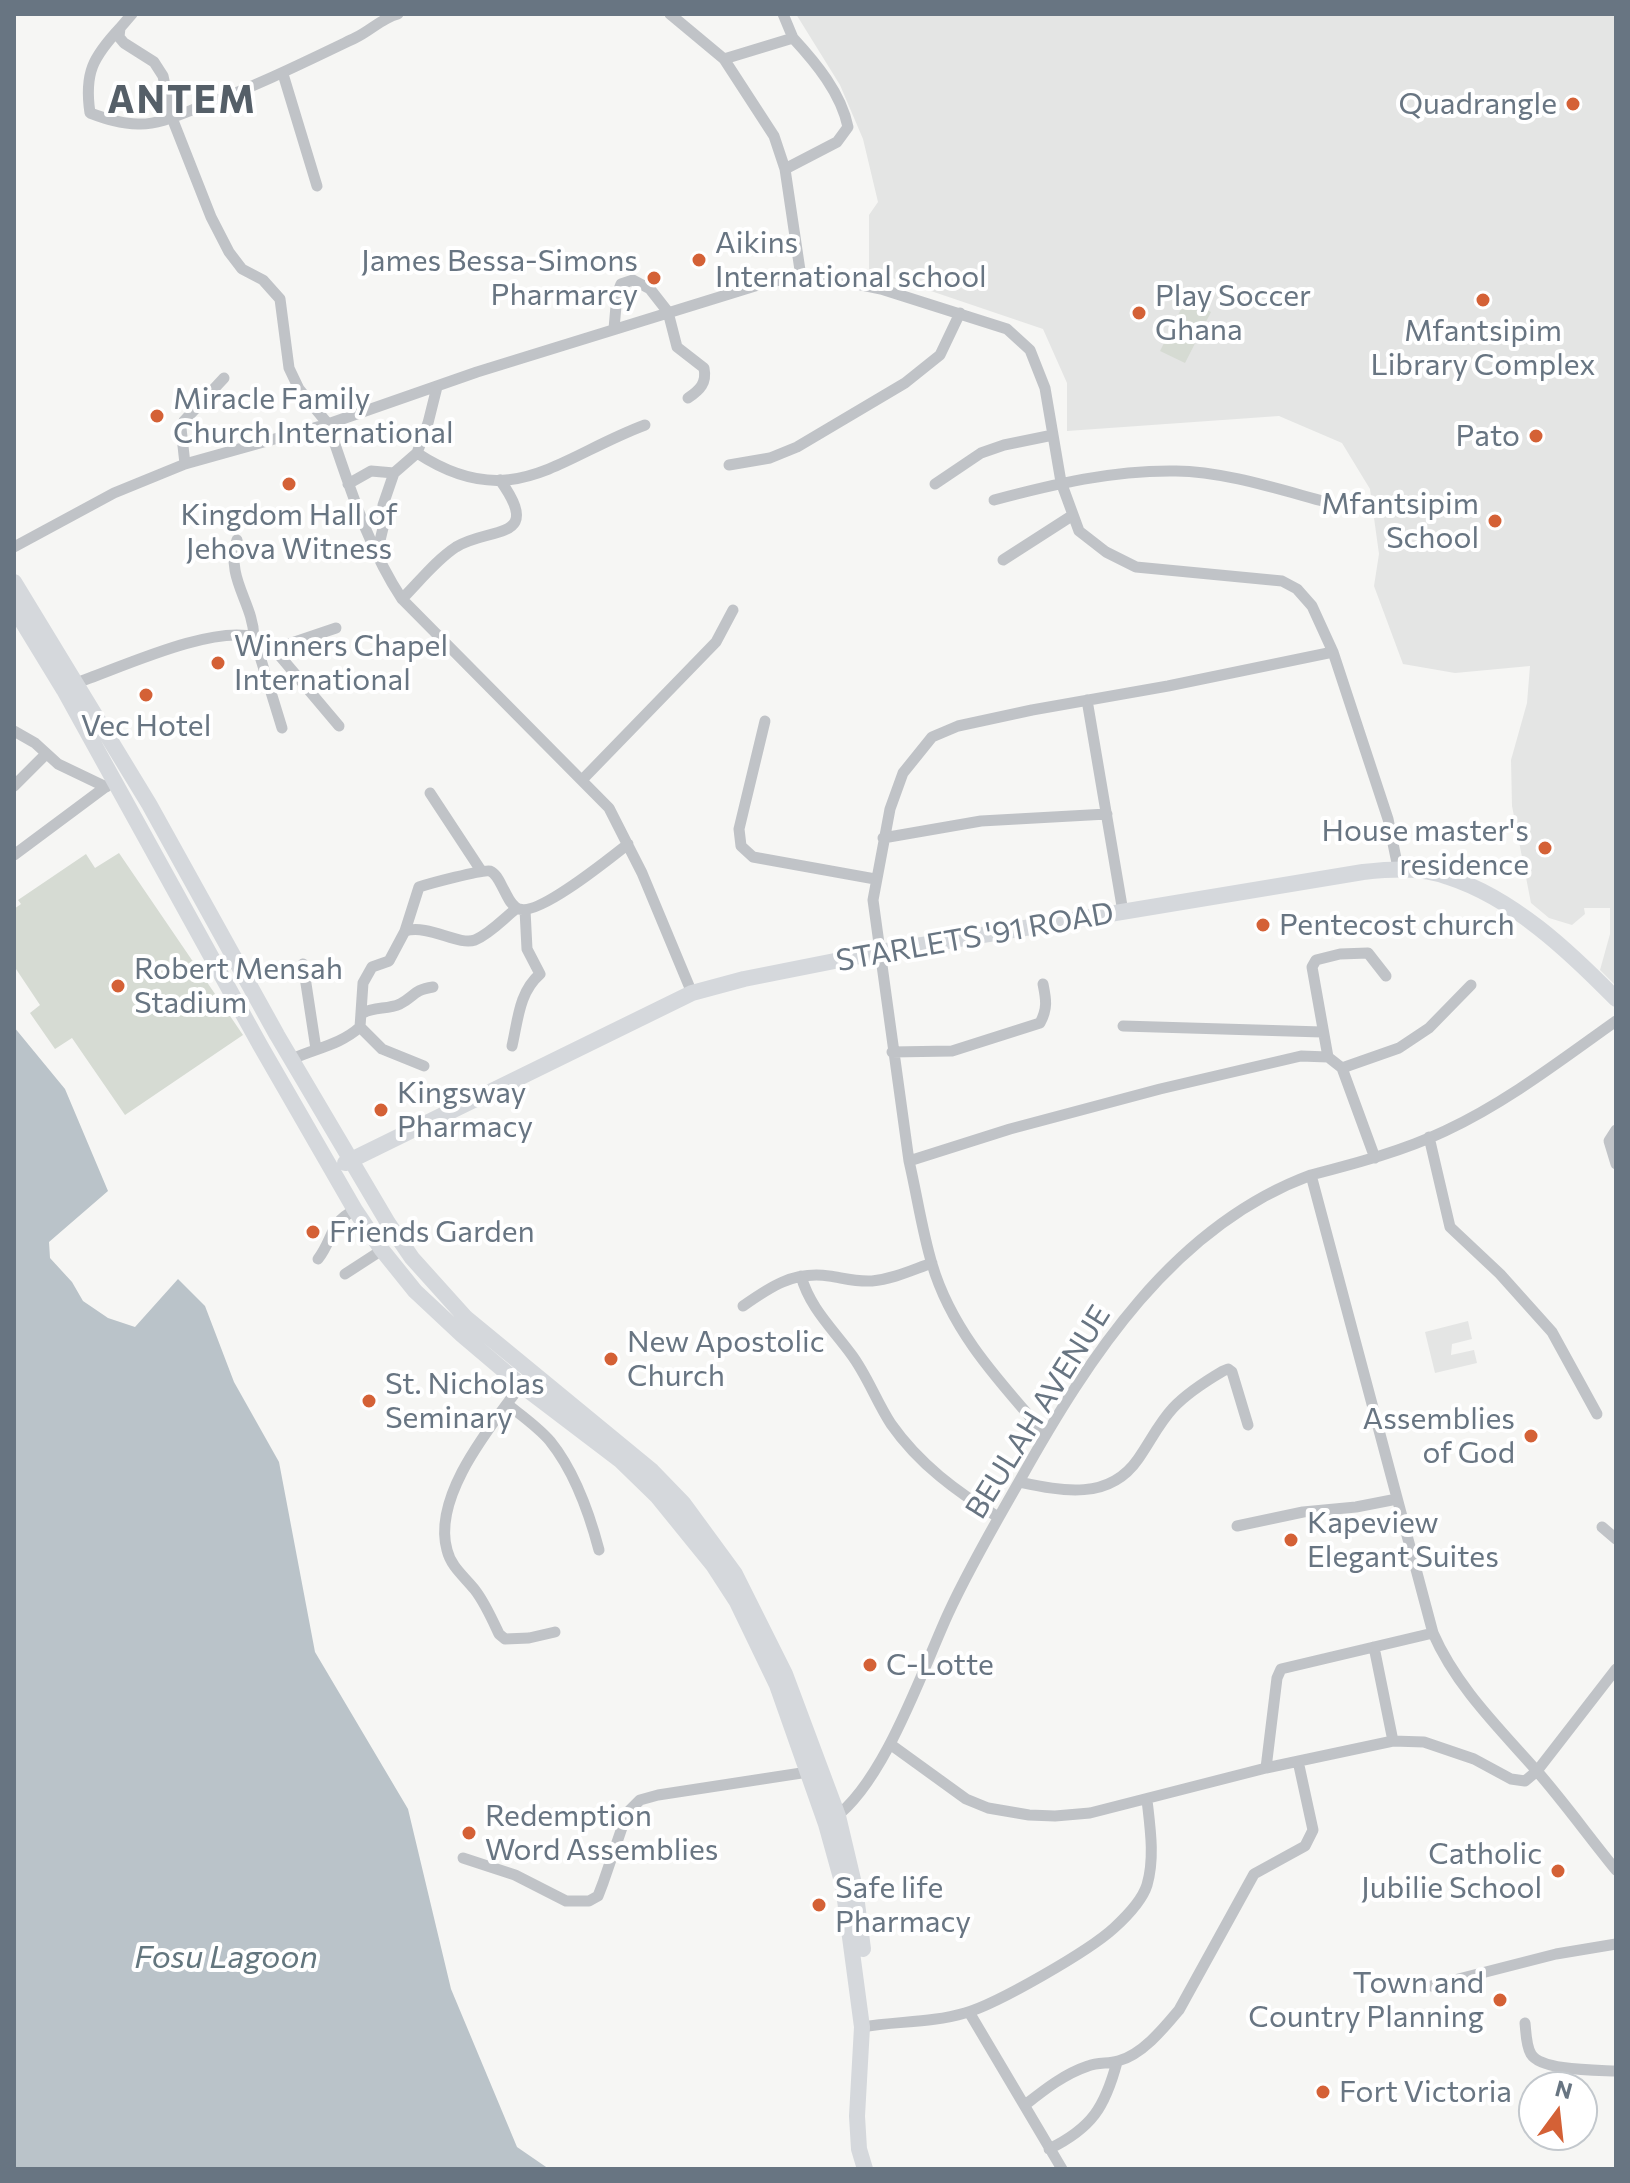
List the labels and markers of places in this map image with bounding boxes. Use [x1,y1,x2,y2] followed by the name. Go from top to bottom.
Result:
[1398,86,1557,122] place label: Quadrangle
[1564,95,1582,113] marker: Quadrangle
[715,225,987,296] place label: Aikins International school
[361,243,638,314] place label: James Bessa-Simons Pharmarcy
[690,251,708,269] marker: Aikins International school
[645,269,663,287] marker: James Bessa-Simons Pharmarcy
[1155,278,1311,348] place label: Play Soccer Ghana
[1474,291,1492,309] marker: Mfantsipim Library Complex
[1130,304,1148,322] marker: Play Soccer Ghana
[1370,313,1596,384] place label: Mfantsipim Library Complex
[173,381,454,452] place label: Miracle Family Church International
[148,407,166,425] marker: Miracle Family Church International
[1455,418,1520,454] place label: Pato
[1527,427,1545,445] marker: Pato
[280,475,298,493] marker: Kingdom Hall of Jehova Witness
[1321,486,1479,556] place label: Mfantsipim School
[181,497,397,568] place label: Kingdom Hall of Jehova Witness
[1486,512,1504,530] marker: Mfantsipim School
[234,628,448,698] place label: Winners Chapel International
[209,654,227,672] marker: Winners Chapel International
[137,686,155,704] marker: Vec Hotel
[81,708,211,744] place label: Vec Hotel
[1322,813,1529,884] place label: House master's residence
[1536,839,1554,857] marker: House master's residence
[1279,907,1515,943] place label: Pentecost church
[1254,916,1272,934] marker: Pentecost church
[134,951,343,1022] place label: Robert Mensah Stadium
[109,977,127,995] marker: Robert Mensah Stadium
[397,1075,533,1146] place label: Kingsway Pharmacy
[372,1101,390,1119] marker: Kingsway Pharmacy
[329,1214,535,1250] place label: Friends Garden
[304,1223,322,1241] marker: Friends Garden
[627,1324,825,1394] place label: New Apostolic Church
[602,1350,620,1368] marker: New Apostolic Church
[385,1366,545,1436] place label: St. Nicholas Seminary
[360,1392,378,1410] marker: St. Nicholas Seminary
[1362,1401,1515,1472] place label: Assemblies of God
[1522,1427,1540,1445] marker: Assemblies of God
[1307,1505,1499,1576] place label: Kapeview Elegant Suites
[1282,1531,1300,1549] marker: Kapeview Elegant Suites
[886,1647,994,1683] place label: C-Lotte
[861,1656,879,1674] marker: C-Lotte
[485,1798,718,1868] place label: Redemption Word Assemblies
[460,1824,478,1842] marker: Redemption Word Assemblies
[1361,1836,1542,1906] place label: Catholic Jubilie School
[1549,1862,1567,1880] marker: Catholic Jubilie School
[835,1870,971,1940] place label: Safe life Pharmacy
[810,1896,828,1914] marker: Safe life Pharmacy
[1248,1965,1484,2036] place label: Town and Country Planning
[1491,1991,1509,2009] marker: Town and Country Planning
[1339,2074,1512,2110] place label: Fort Victoria
[1314,2083,1332,2101] marker: Fort Victoria

